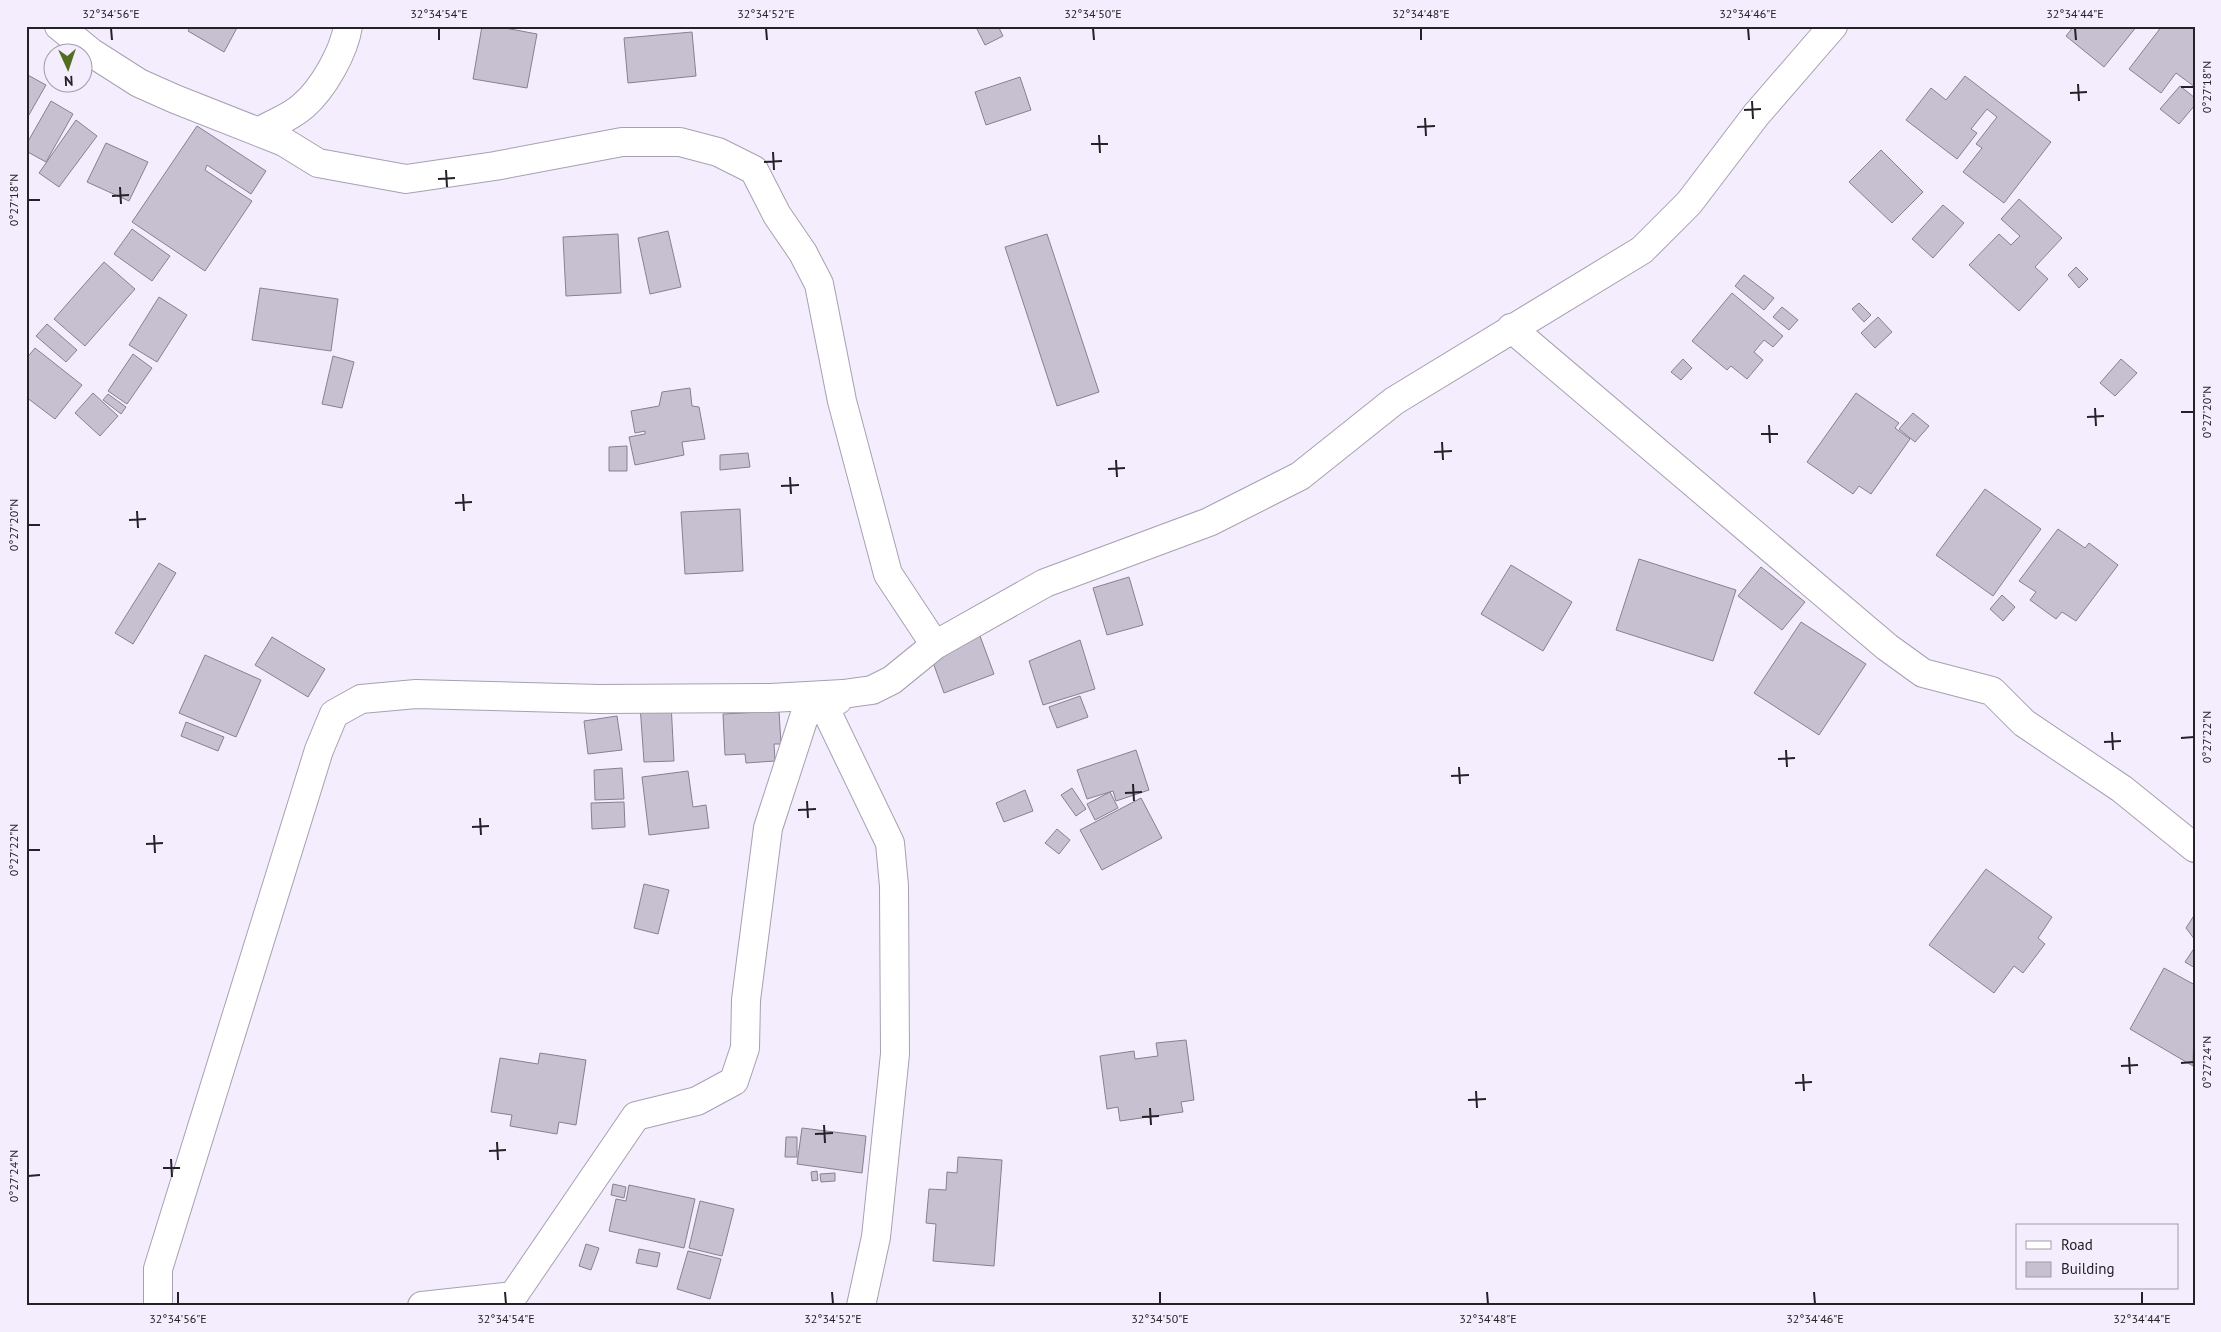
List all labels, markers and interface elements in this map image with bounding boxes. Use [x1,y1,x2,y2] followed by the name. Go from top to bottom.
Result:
[82,6,140,21] text: 32°34'56"E
[410,6,468,21] text: 32°34'54"E
[737,6,795,21] text: 32°34'52"E
[1064,6,1122,21] text: 32°34'50"E
[1392,6,1450,21] text: 32°34'48"E
[1719,6,1777,21] text: 32°34'46"E
[2046,6,2104,21] text: 32°34'44"E
[42,42,92,92] north arrow
[2199,61,2214,113] text: 0°27'18"N
[64,72,74,90] text: N
[6,174,21,226] text: 0°27'18"N
[2199,386,2214,438] text: 0°27'20"N
[6,499,21,551] text: 0°27'20"N
[2199,711,2214,763] text: 0°27'22"N
[6,824,21,876] text: 0°27'22"N
[2199,1036,2214,1088] text: 0°27'24"N
[6,1150,21,1202] text: 0°27'24"N
[2016,1224,2178,1290] legend
[2061,1235,2093,1254] text: Road
[2061,1259,2115,1278] text: Building
[149,1311,207,1326] text: 32°34'56"E
[477,1311,535,1326] text: 32°34'54"E
[804,1311,862,1326] text: 32°34'52"E
[1131,1311,1189,1326] text: 32°34'50"E
[1459,1311,1517,1326] text: 32°34'48"E
[1786,1311,1844,1326] text: 32°34'46"E
[2113,1311,2171,1326] text: 32°34'44"E

